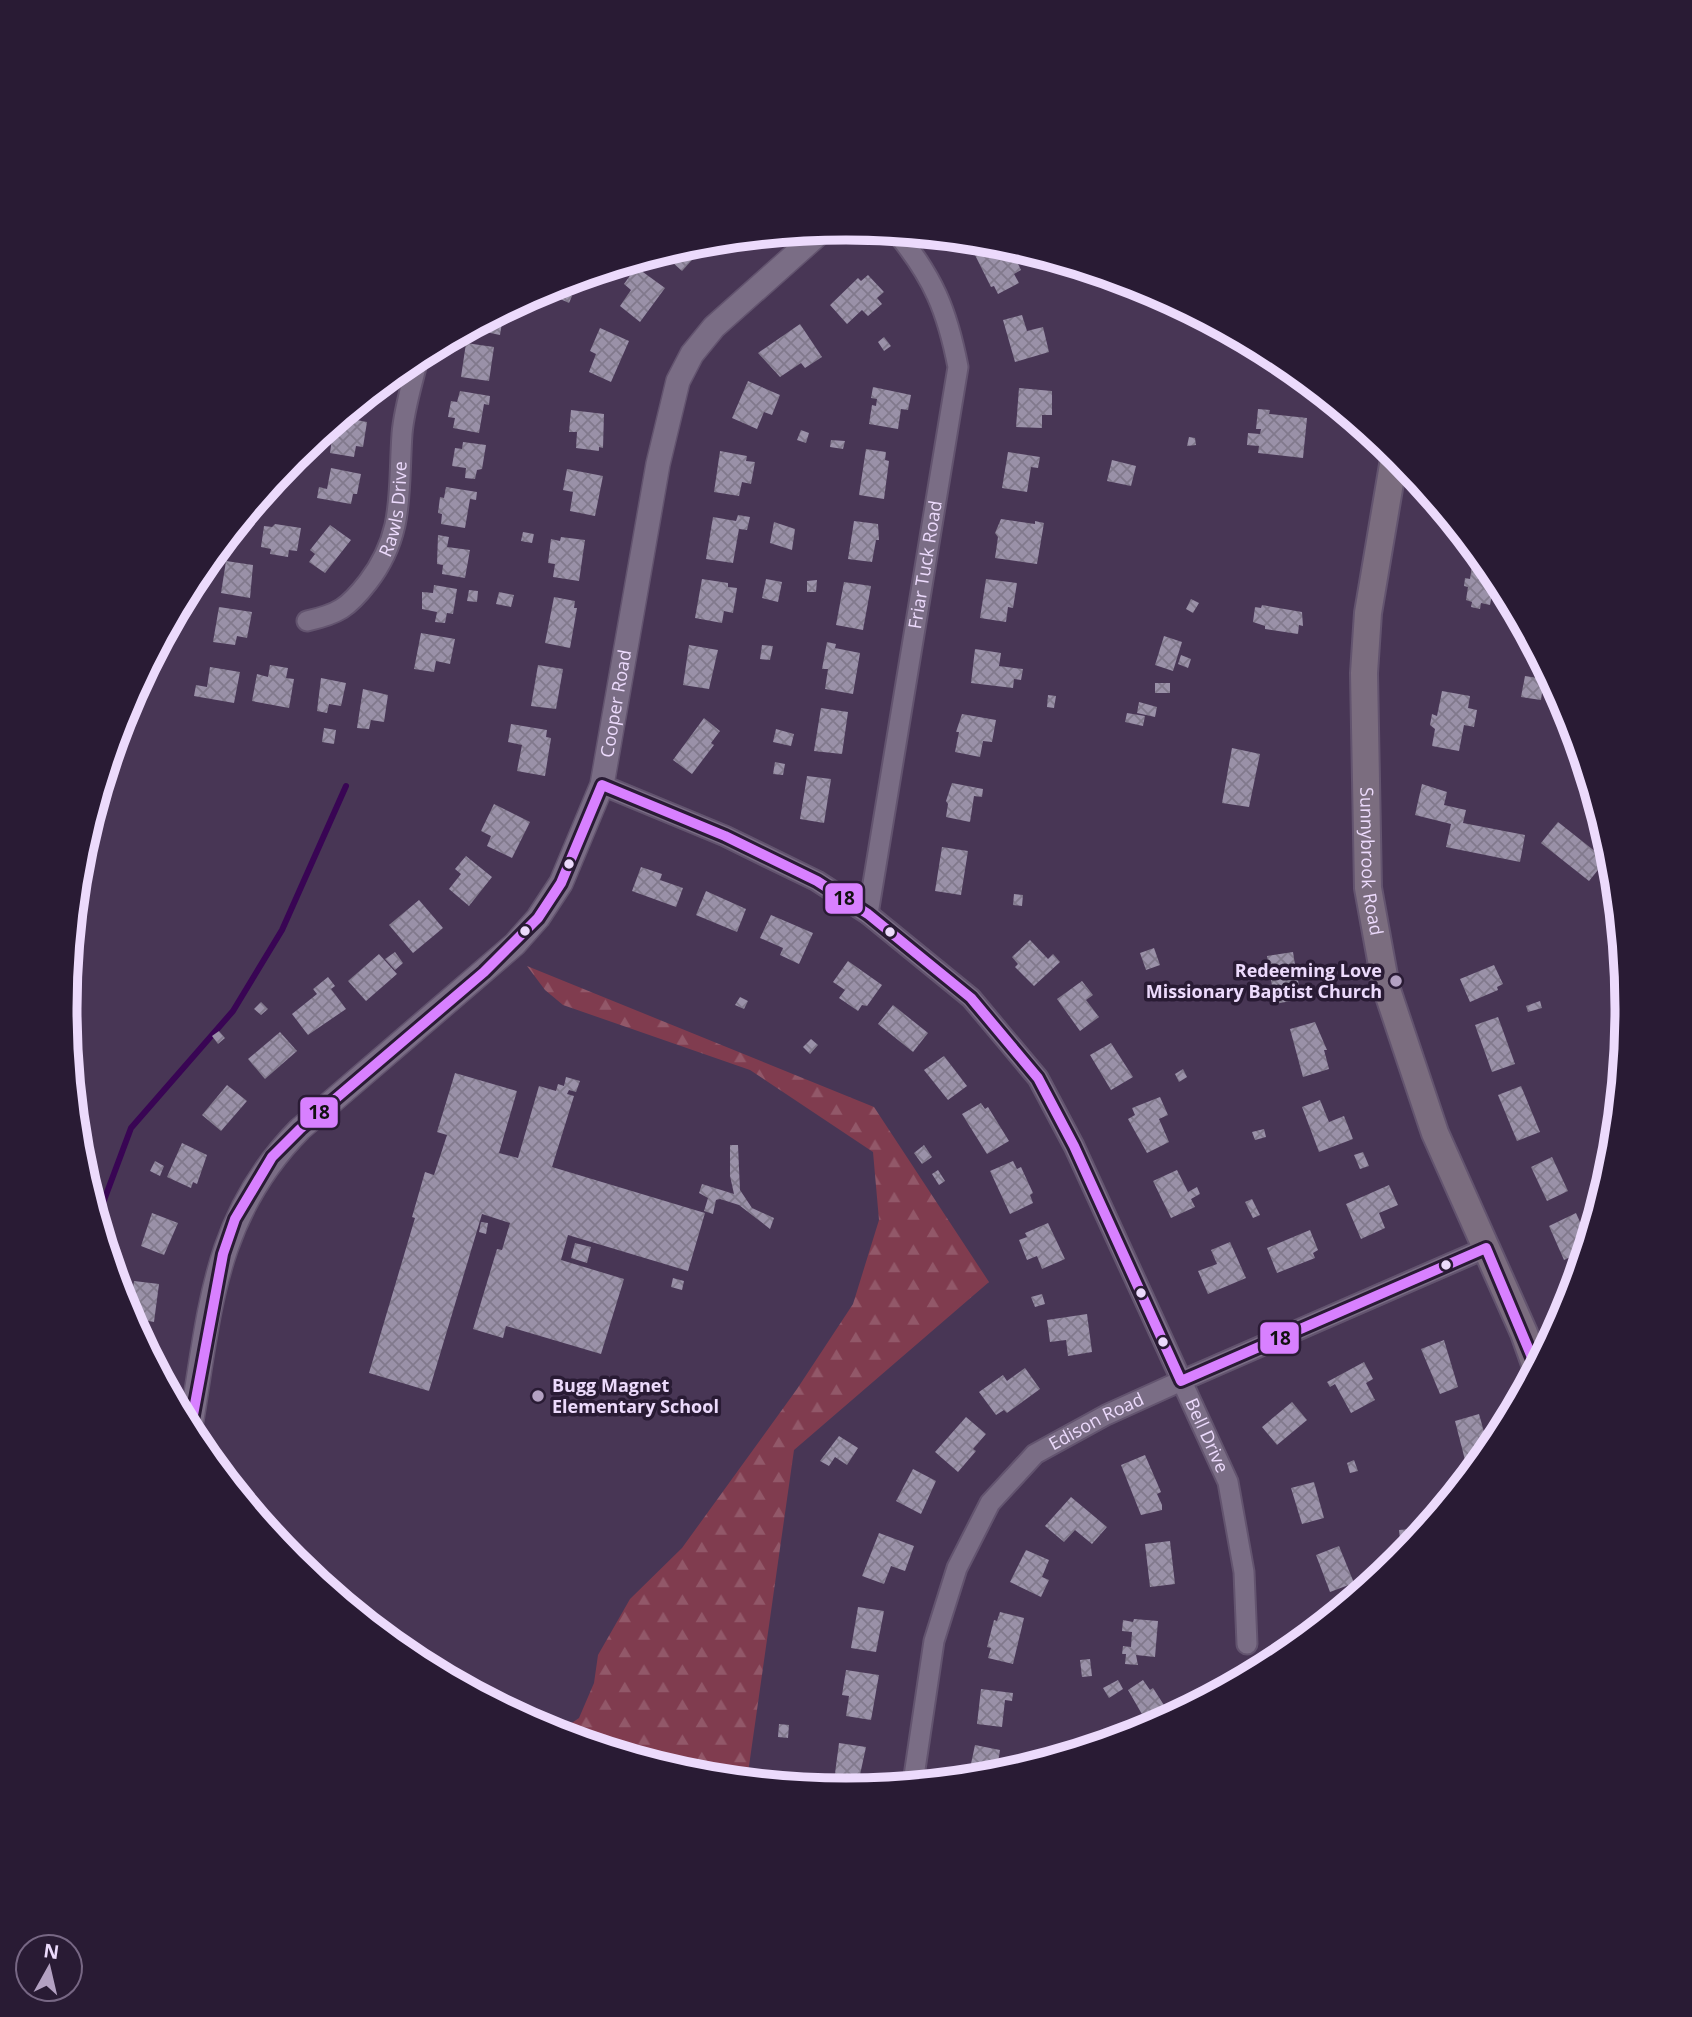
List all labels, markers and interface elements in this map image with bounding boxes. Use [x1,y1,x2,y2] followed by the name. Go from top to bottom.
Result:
[373,461,412,560] street label: Rawls Drive
[902,498,947,631] street label: Friar Tuck Road
[594,648,636,759] street label: Cooper Road
[1355,787,1389,937] street label: Sunnybrook Road
[562,857,576,871] unlabelled marker
[824,882,864,915] line badge: 18
[833,885,855,911] text: 18
[518,924,532,938] unlabelled marker
[883,925,897,939] unlabelled marker
[1146,958,1382,1003] place label: Redeeming Love Missionary Baptist Church
[1388,973,1404,989] marker: Redeeming Love Missionary Baptist Church
[299,1096,339,1129] line badge: 18
[308,1099,330,1125] text: 18
[1439,1258,1453,1272] unlabelled marker
[1134,1286,1148,1300] unlabelled marker
[1259,1321,1300,1355] line badge: 18
[1269,1325,1291,1351] text: 18
[1156,1335,1170,1349] unlabelled marker
[552,1373,719,1418] place label: Bugg Magnet Elementary School
[1044,1387,1147,1455] street label: Edison Road
[530,1388,546,1404] marker: Bugg Magnet Elementary School
[1180,1394,1235,1476] street label: Bell Drive
[14,1933,84,2003] north arrow
[42,1937,61,1965] text: N

